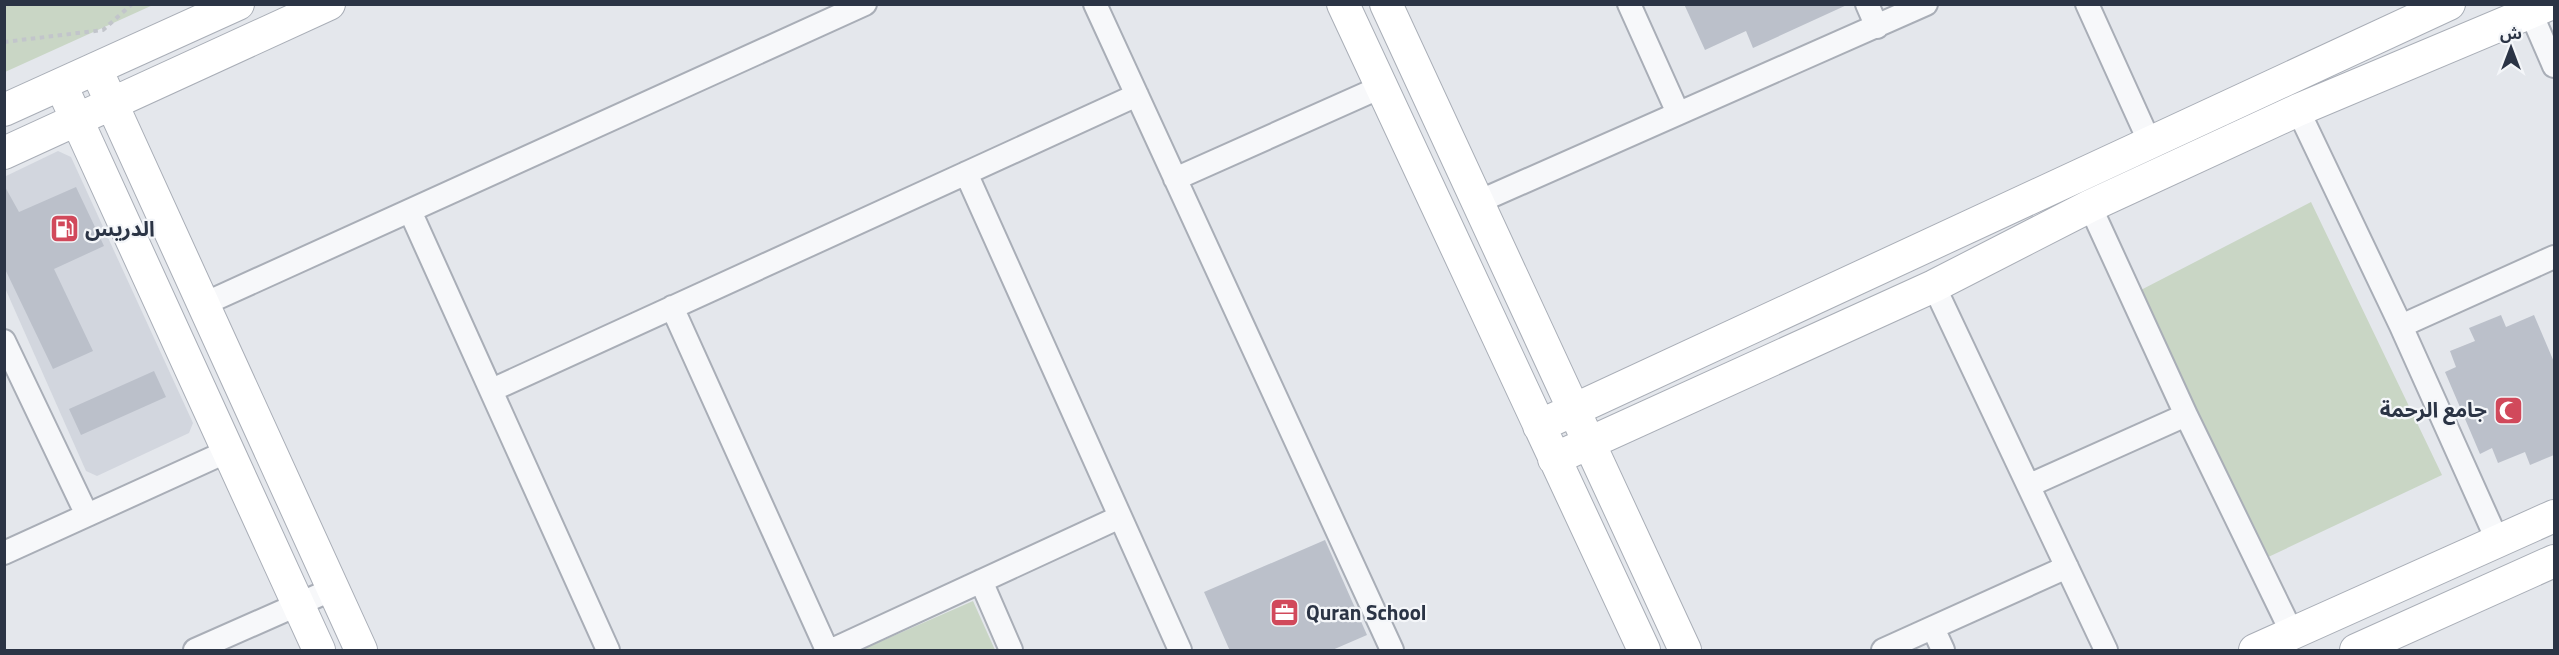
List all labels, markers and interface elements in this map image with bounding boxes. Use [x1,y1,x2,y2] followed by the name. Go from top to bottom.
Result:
[2481,18,2541,78] north arrow
[2500,21,2522,45] text: ش
[85,212,155,244] place label: الدريس
[48,213,80,245] fuel station icon: الدريس
[2380,393,2487,425] place label: جامع الرحمة
[2492,394,2524,426] mosque icon: جامع الرحمة
[1306,596,1427,628] place label: Quran School
[1269,597,1301,629] office icon: Quran School

